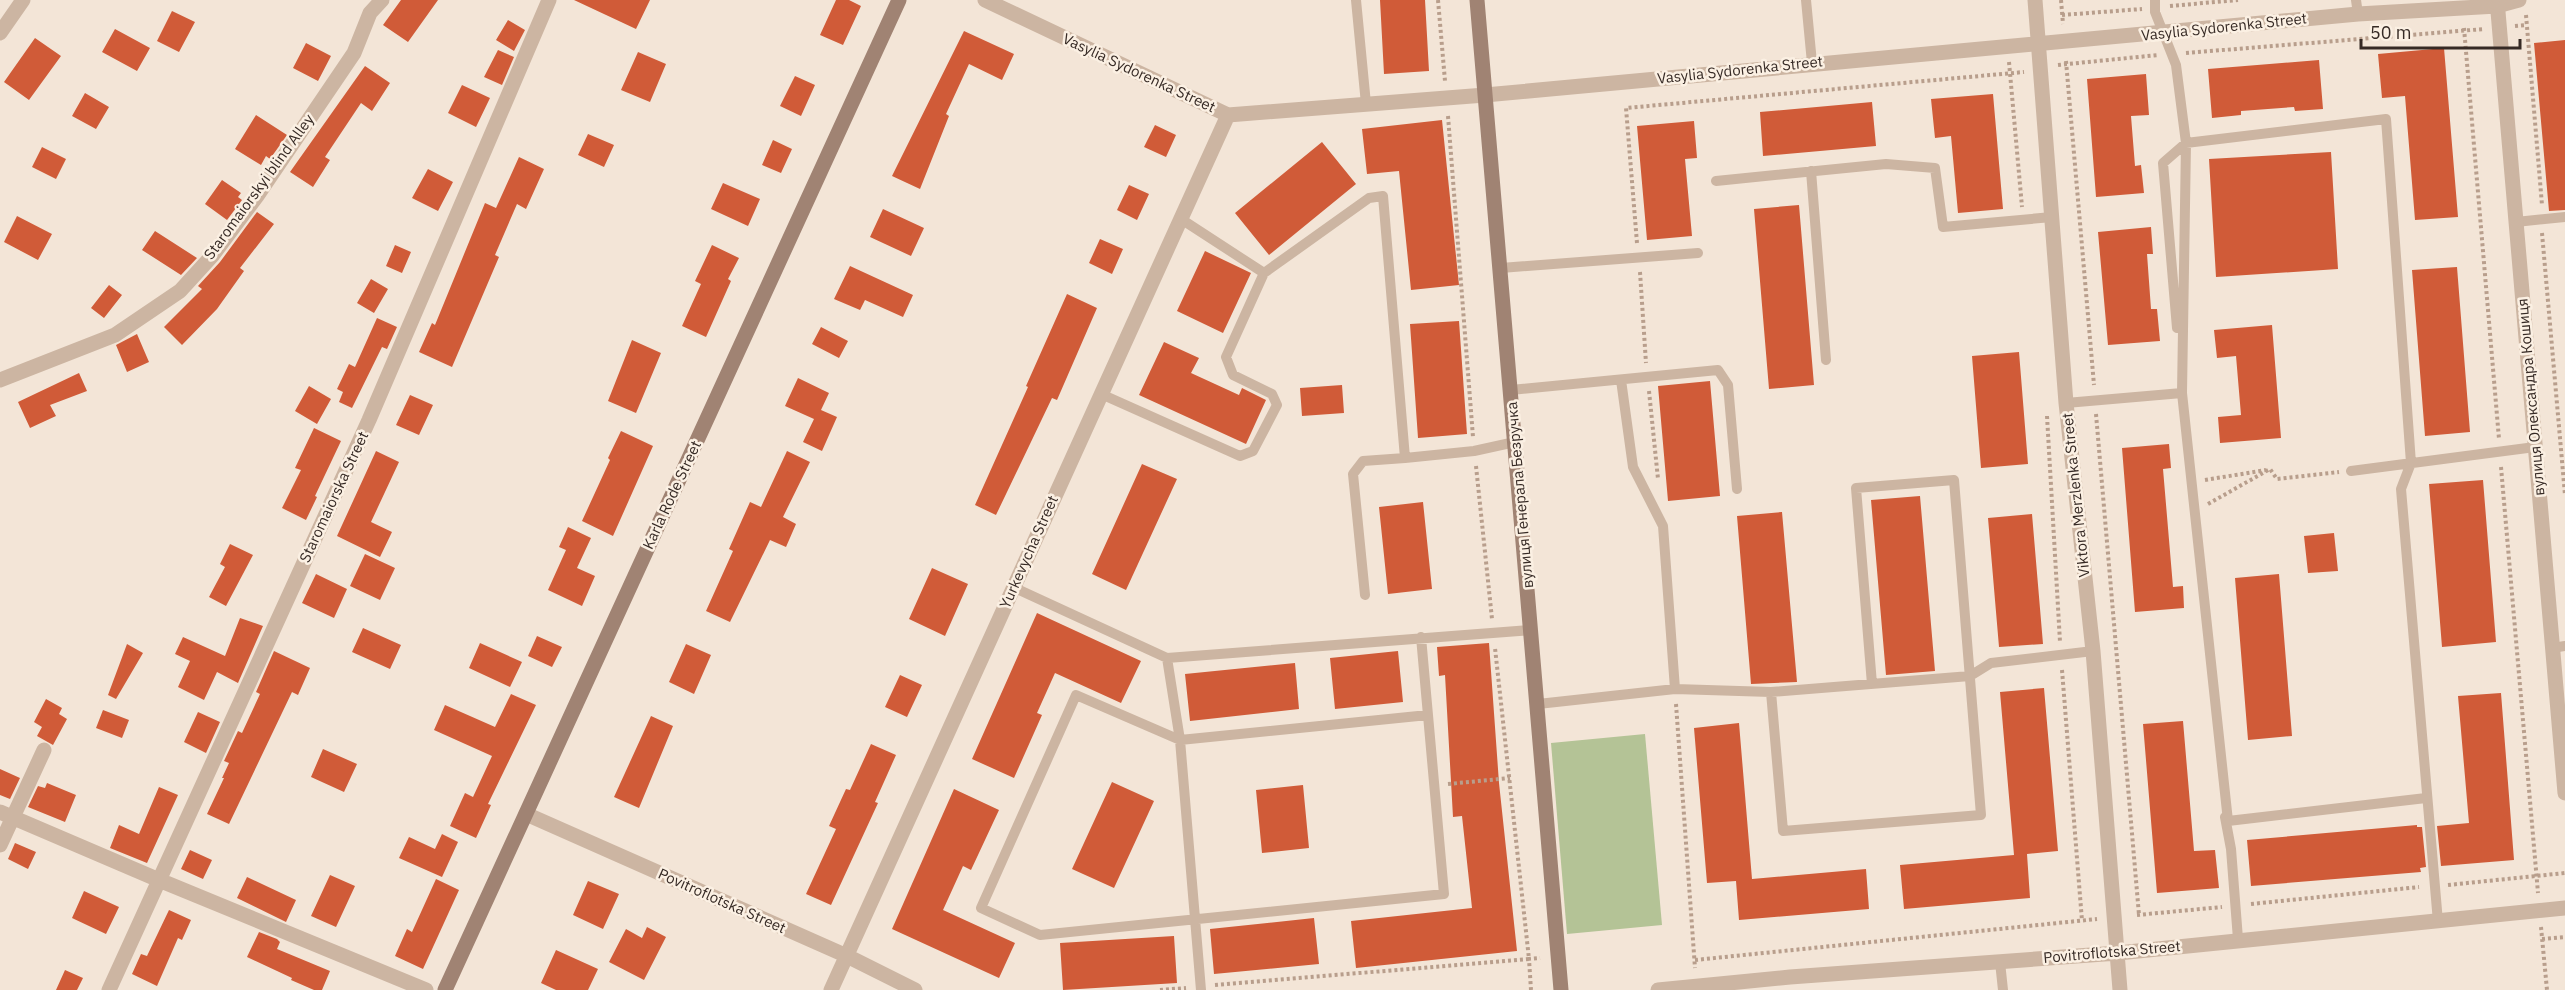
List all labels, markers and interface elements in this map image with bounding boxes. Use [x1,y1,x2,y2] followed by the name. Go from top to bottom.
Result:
[2140,8,2308,45] street label: Vasylia Sydorenka Street
[2361,12,2520,50] scale bar
[2370,21,2412,44] text: 50 m
[1060,29,1219,116] street label: Vasylia Sydorenka Street
[1656,51,1824,88] street label: Vasylia Sydorenka Street
[199,110,318,263] street label: Staromaiorskyi blind Alley
[2512,298,2549,496] street label: вулиця Олександра Кошиця
[1502,401,1537,589] street label: вулиця Генерала Безручка
[2057,412,2094,578] street label: Viktora Merzlenka Street
[295,428,372,565] street label: Staromaiorska Street
[638,437,705,552] street label: Karla Rode Street
[995,492,1062,611] street label: Yurkevycha Street
[655,864,789,937] street label: Povitroflotska Street
[2043,936,2181,967] street label: Povitroflotska Street

